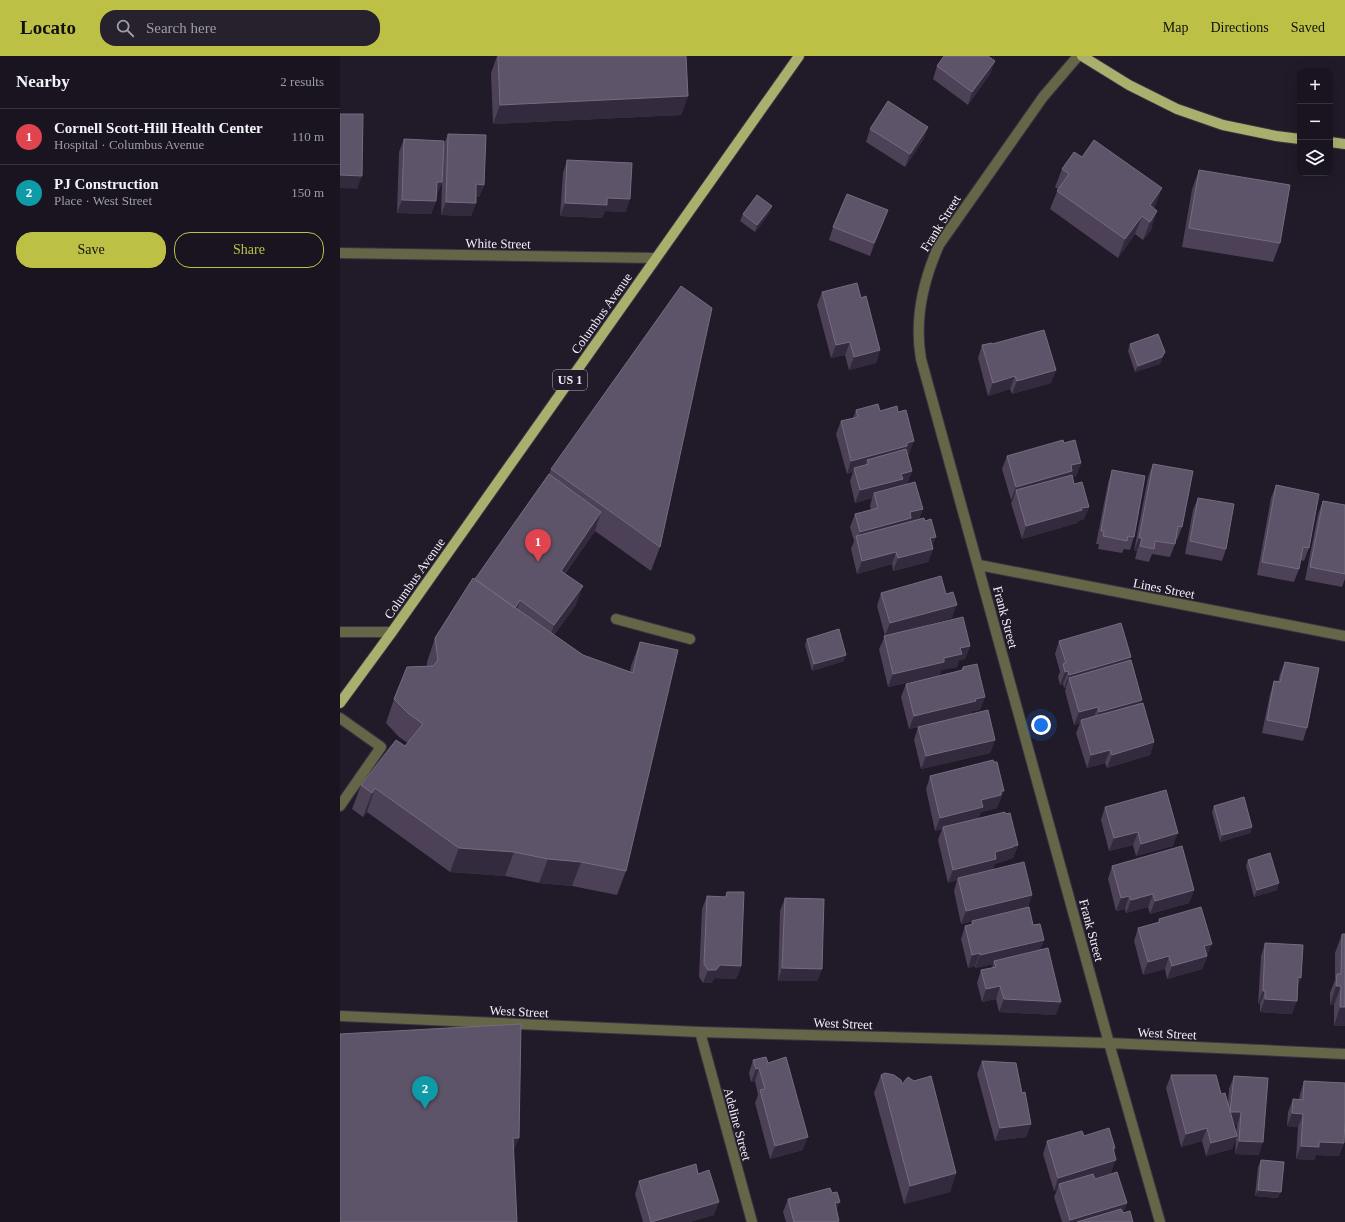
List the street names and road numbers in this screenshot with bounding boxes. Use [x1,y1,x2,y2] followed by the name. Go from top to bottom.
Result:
[917,192,964,254] street label: Frank Street
[465,235,531,252] street label: White Street
[568,270,635,357] street label: Columbus Avenue
[553,370,587,390] road number: US 1
[381,535,448,622] street label: Columbus Avenue
[1132,575,1196,602] street label: Lines Street
[990,584,1021,650] street label: Frank Street
[1076,897,1107,963] street label: Frank Street
[489,1002,549,1021] street label: West Street
[813,1015,873,1032] street label: West Street
[1137,1024,1197,1043] street label: West Street
[721,1086,755,1163] street label: Adeline Street

